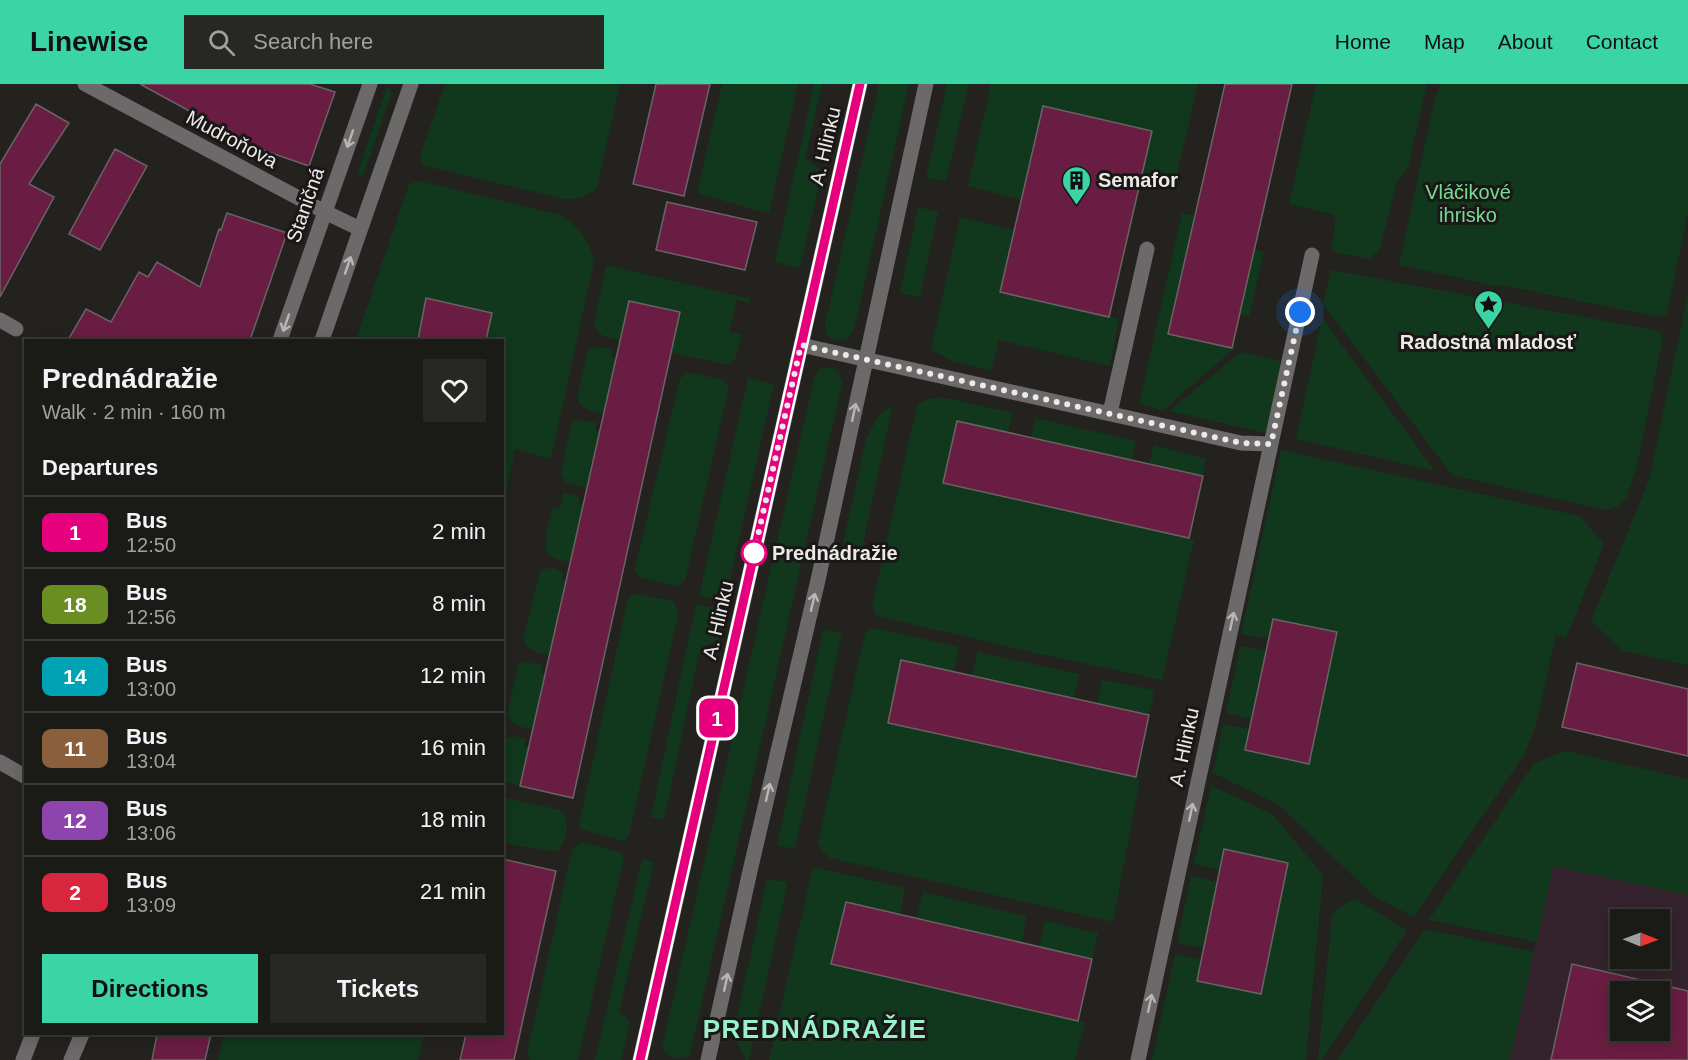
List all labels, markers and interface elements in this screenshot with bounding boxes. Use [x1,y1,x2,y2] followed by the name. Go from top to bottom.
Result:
[184,15,604,69] search box
[30,26,148,57] text: Linewise
[205,26,238,59] icon: search
[253,29,373,54] text: Search here
[1335,30,1391,53] text: Home
[1424,30,1465,53] text: Map
[1498,30,1553,53] text: About
[1586,30,1658,53] text: Contact
[805,105,845,187] street label: A. Hlinku
[183,106,282,173] street label: Mudroňova
[344,129,355,148] one-way arrow
[282,164,328,245] street label: Staničná
[1061,164,1093,206] building icon: Semafor
[1098,169,1178,191] place label: Semafor
[1425,181,1511,226] park label: Vláčikové ihrisko
[343,256,354,275] one-way arrow
[1472,288,1504,330] place icon: Radostná mladosť
[1285,297,1315,327] your location
[280,313,291,332] one-way arrow
[1400,331,1577,353] place label: Radostná mladosť
[423,359,486,422] button: heart
[42,363,218,394] text: Prednádražie
[42,401,226,423] text: Walk · 2 min · 160 m
[849,402,861,421] one-way arrow
[42,455,158,480] text: Departures
[126,508,168,533] text: Bus
[432,519,486,544] text: 2 min
[69,521,81,544] text: 1
[126,534,176,556] text: 12:50
[741,540,767,566] marker: Prednádražie
[772,542,898,564] place label: Prednádražie
[698,579,738,661] street label: A. Hlinku
[126,580,168,605] text: Bus
[432,591,486,616] text: 8 min
[63,593,87,616] text: 18
[807,593,819,612] one-way arrow
[126,606,176,628] text: 12:56
[1227,612,1238,632] one-way arrow
[126,652,168,677] text: Bus
[420,663,486,688] text: 12 min
[63,665,87,688] text: 14
[126,678,176,700] text: 13:00
[698,698,736,738] line badge: 1
[1165,706,1203,788] street label: A. Hlinku
[711,707,723,730] text: 1
[126,724,168,749] text: Bus
[420,735,486,760] text: 16 min
[64,737,86,760] text: 11
[126,750,176,772] text: 13:04
[763,783,775,802] one-way arrow
[126,796,168,821] text: Bus
[1186,803,1197,822] one-way arrow
[420,807,486,832] text: 18 min
[63,809,87,832] text: 12
[126,822,176,844] text: 13:06
[126,868,168,893] text: Bus
[420,879,486,904] text: 21 min
[69,881,81,904] text: 2
[126,894,176,916] text: 13:09
[1610,909,1670,969] north arrow
[1610,909,1670,1041] map controls
[42,954,258,1023] button: Directions
[270,954,486,1023] button: Tickets
[720,973,732,992] one-way arrow
[1610,981,1670,1041] button: layers
[1145,993,1157,1012] one-way arrow
[703,1014,927,1044] district label: PREDNÁDRAŽIE

